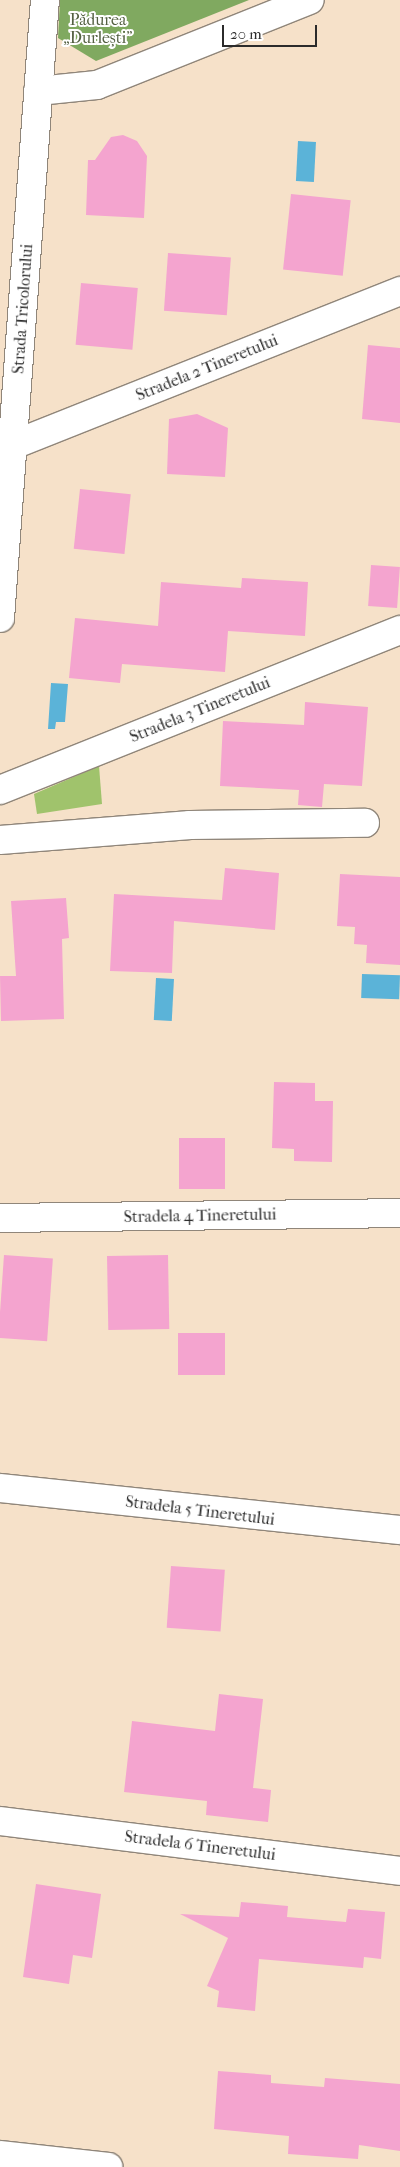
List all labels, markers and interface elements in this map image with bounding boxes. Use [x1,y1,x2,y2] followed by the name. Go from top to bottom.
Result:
[64,10,132,48] park label: Pădurea „Durlești”
[225,15,320,47] scale bar
[230,25,262,43] text: 20 m
[9,243,37,375] street label: Strada Tricolorului
[133,331,281,405] street label: Stradela 2 Tineretului
[127,673,273,747] street label: Stradela 3 Tineretului
[123,1205,277,1227] street label: Stradela 4 Tineretului
[124,1492,276,1530] street label: Stradela 5 Tineretului
[123,1827,277,1865] street label: Stradela 6 Tineretului

